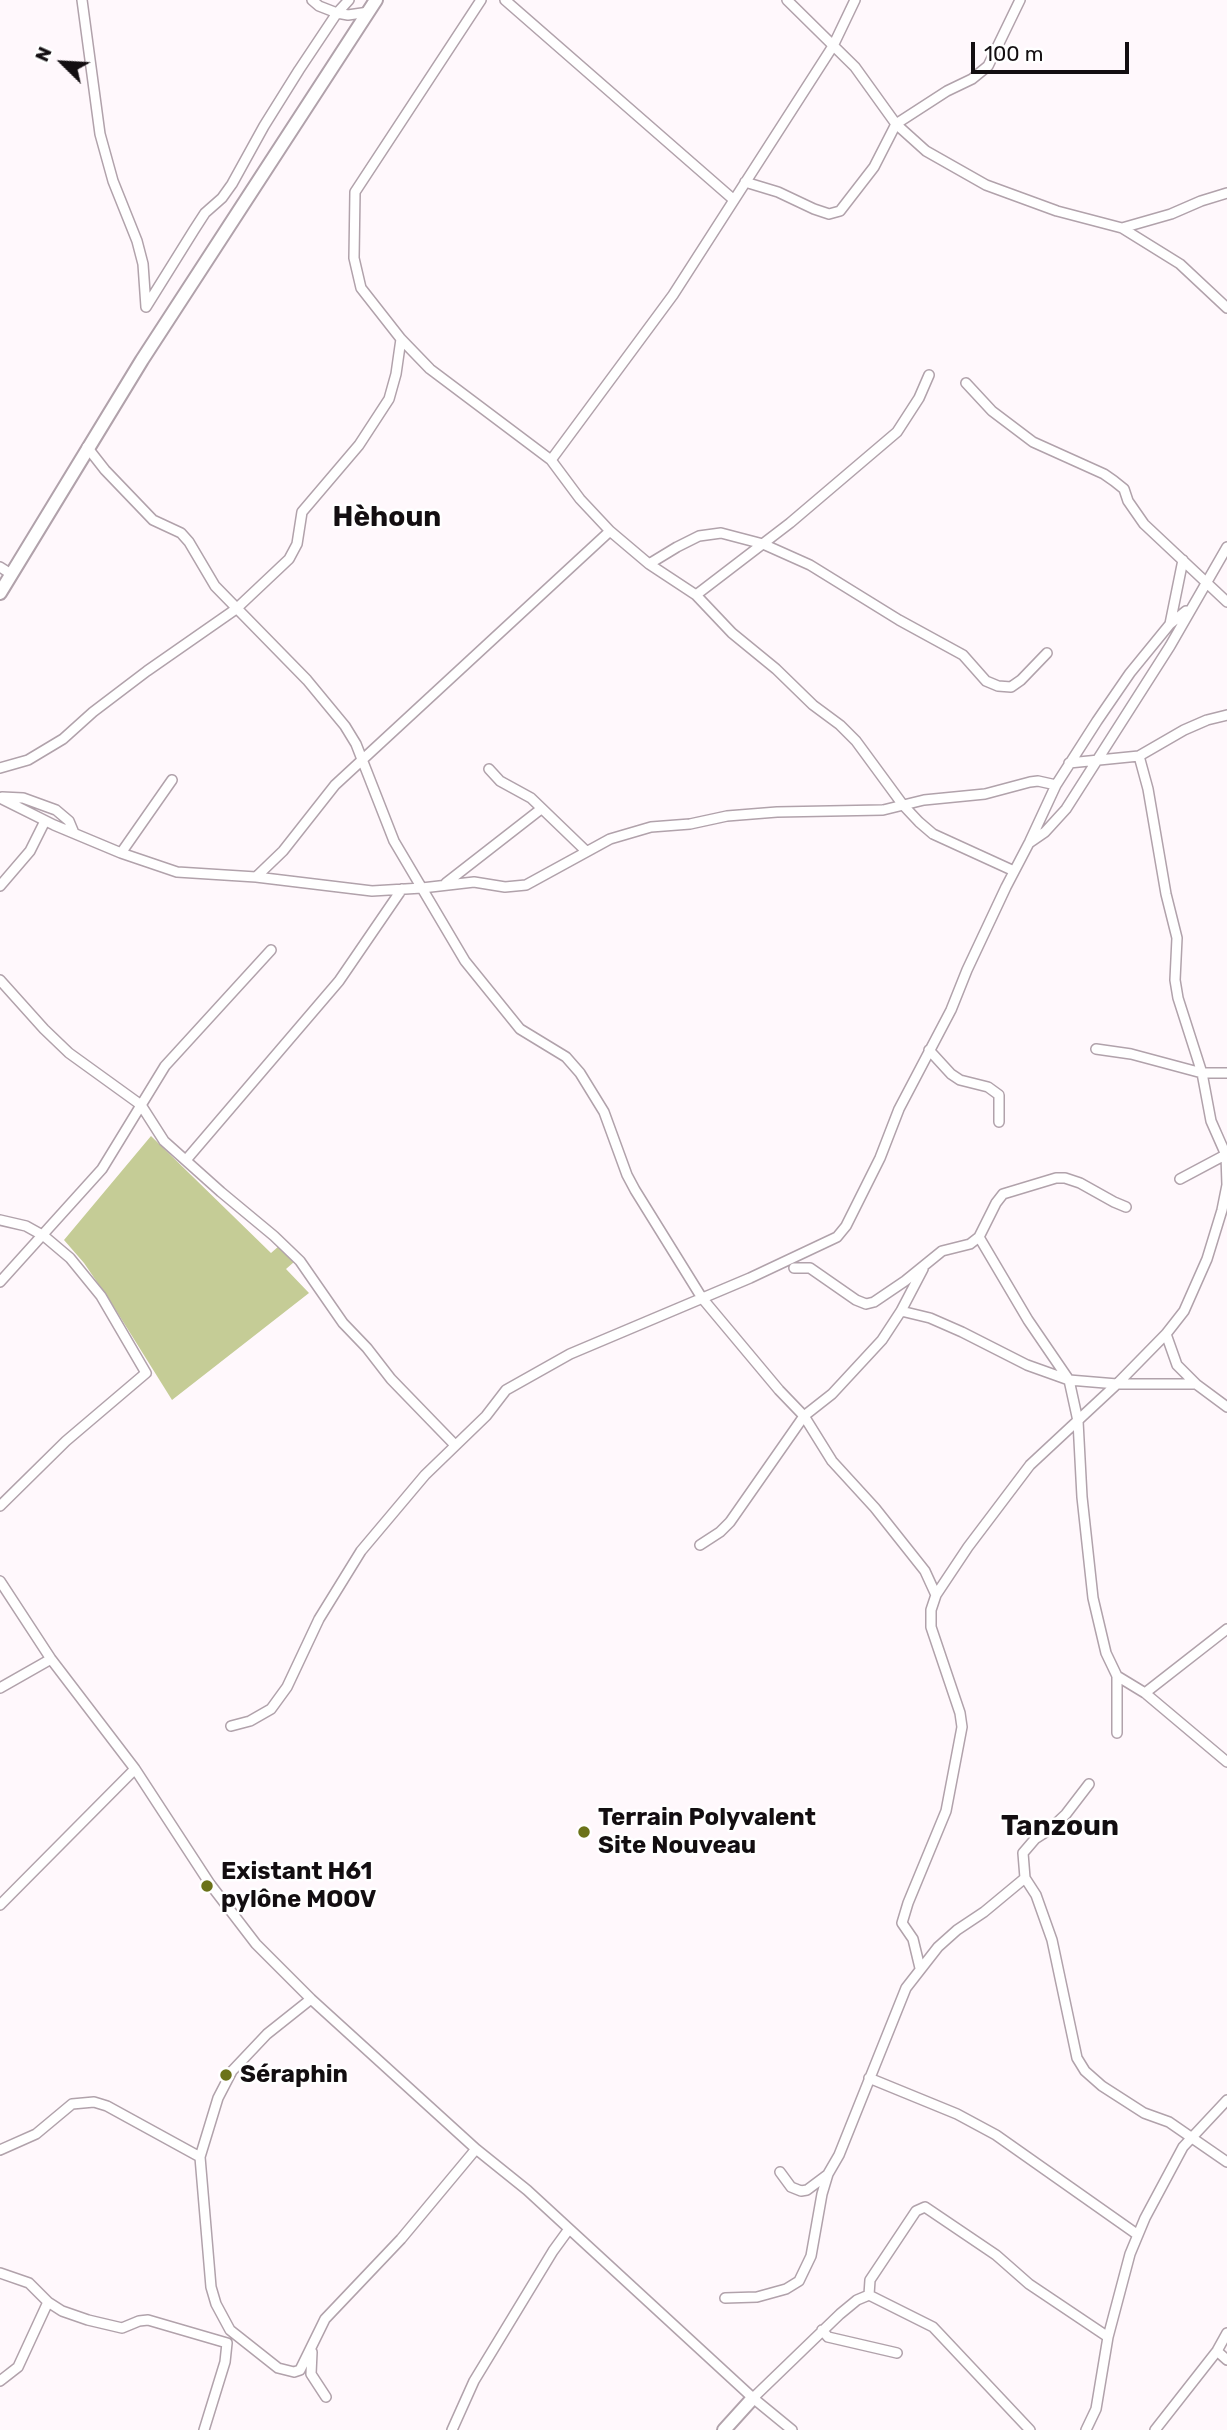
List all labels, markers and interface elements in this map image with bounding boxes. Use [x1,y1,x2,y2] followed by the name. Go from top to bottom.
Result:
[28,28,98,98] north arrow
[975,28,1132,72] scale bar
[984,41,1043,66] text: 100 m
[30,43,57,65] text: N
[333,501,441,535] district label: Hèhoun
[598,1804,816,1860] place label: Terrain Polyvalent Site Nouveau
[1001,1810,1119,1844] district label: Tanzoun
[576,1824,592,1840] marker: Terrain Polyvalent Site Nouveau
[221,1858,376,1914] place label: Existant H61 pylône MOOV
[199,1878,215,1894] marker: Existant H61 pylône MOOV
[240,2061,348,2089] place label: Séraphin
[218,2067,234,2083] marker: Séraphin

